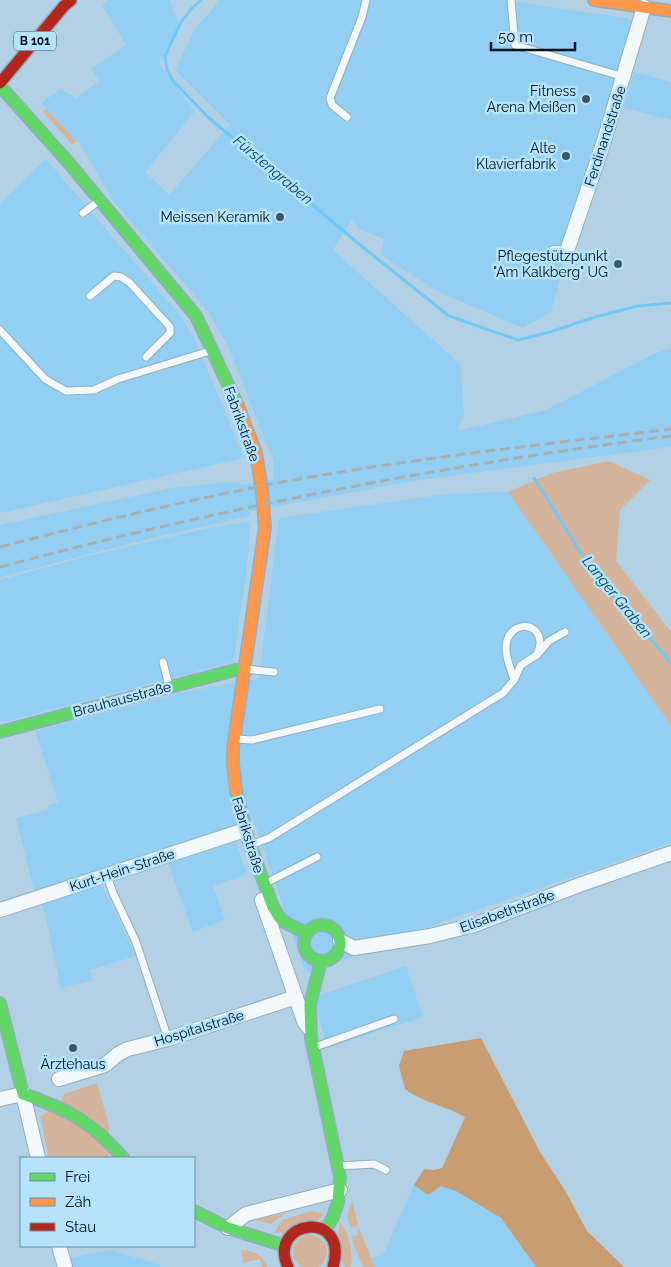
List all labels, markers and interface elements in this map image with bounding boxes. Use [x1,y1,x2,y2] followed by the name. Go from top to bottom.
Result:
[491,20,575,52] scale bar
[498,28,533,46] text: 50 m
[14,31,56,50] road number: B 101
[487,83,576,115] place label: Fitness Arena Meißen
[581,84,629,188] street label: Ferdinandstraße
[580,93,592,105] marker: Fitness Arena Meißen
[230,132,316,208] water label: Fürstengraben
[476,140,557,172] place label: Alte Klavierfabrik
[560,150,572,162] marker: Alte Klavierfabrik
[160,209,271,225] place label: Meissen Keramik
[274,211,286,223] marker: Meissen Keramik
[493,248,608,280] place label: Pflegestützpunkt "Am Kalkberg" UG
[612,258,624,270] marker: Pflegestützpunkt "Am Kalkberg" UG
[221,384,263,464] street label: Fabrikstraße
[578,552,656,642] water label: Langer Graben
[71,678,173,720] street label: Brauhausstraße
[229,795,267,875] street label: Fabrikstraße
[67,845,177,895] street label: Kurt-Hein-Straße
[458,886,556,936] street label: Elisabethstraße
[152,1007,246,1049] street label: Hospitalstraße
[67,1042,79,1054] marker: Ärztehaus
[41,1054,106,1072] place label: Ärztehaus
[20,1157,195,1247] legend
[65,1168,90,1186] text: Frei
[65,1193,91,1211] text: Zäh
[65,1218,96,1236] text: Stau

